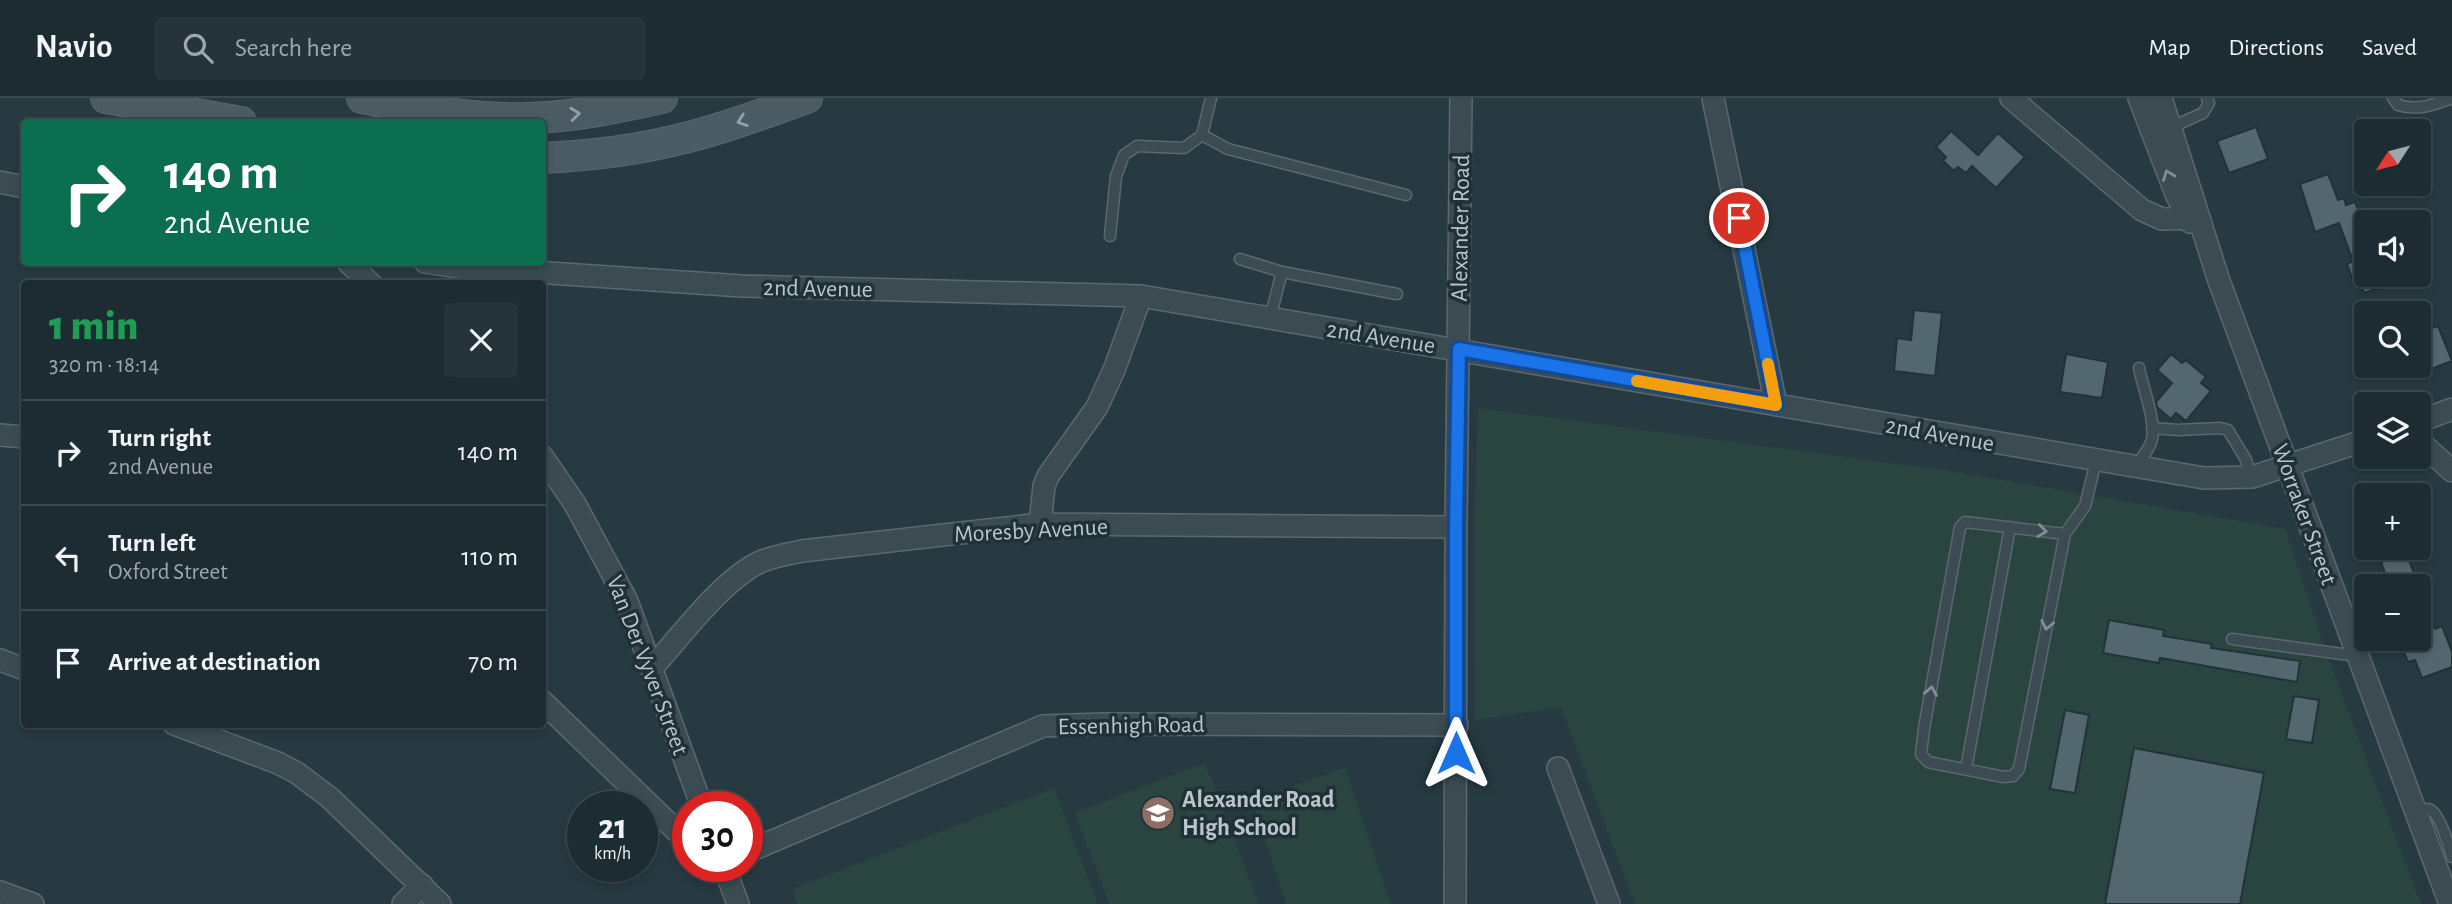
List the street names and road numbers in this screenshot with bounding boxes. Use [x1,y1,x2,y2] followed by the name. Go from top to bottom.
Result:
[1448,154,1474,302] street label: Alexander Road
[763,276,873,302] street label: 2nd Avenue
[1325,318,1437,358] street label: 2nd Avenue
[1884,414,1996,456] street label: 2nd Avenue
[2267,441,2341,588] street label: Worraker Street
[954,515,1108,547] street label: Moresby Avenue
[602,572,692,759] street label: Van Der Vyver Street
[1057,713,1205,739] street label: Essenhigh Road

